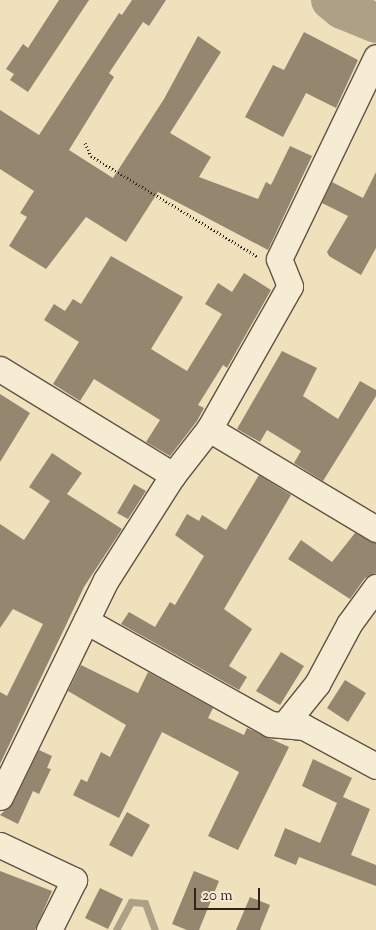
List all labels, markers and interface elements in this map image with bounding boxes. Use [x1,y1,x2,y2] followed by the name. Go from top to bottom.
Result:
[196,878,262,910] scale bar
[202,886,233,907] text: 20 m

